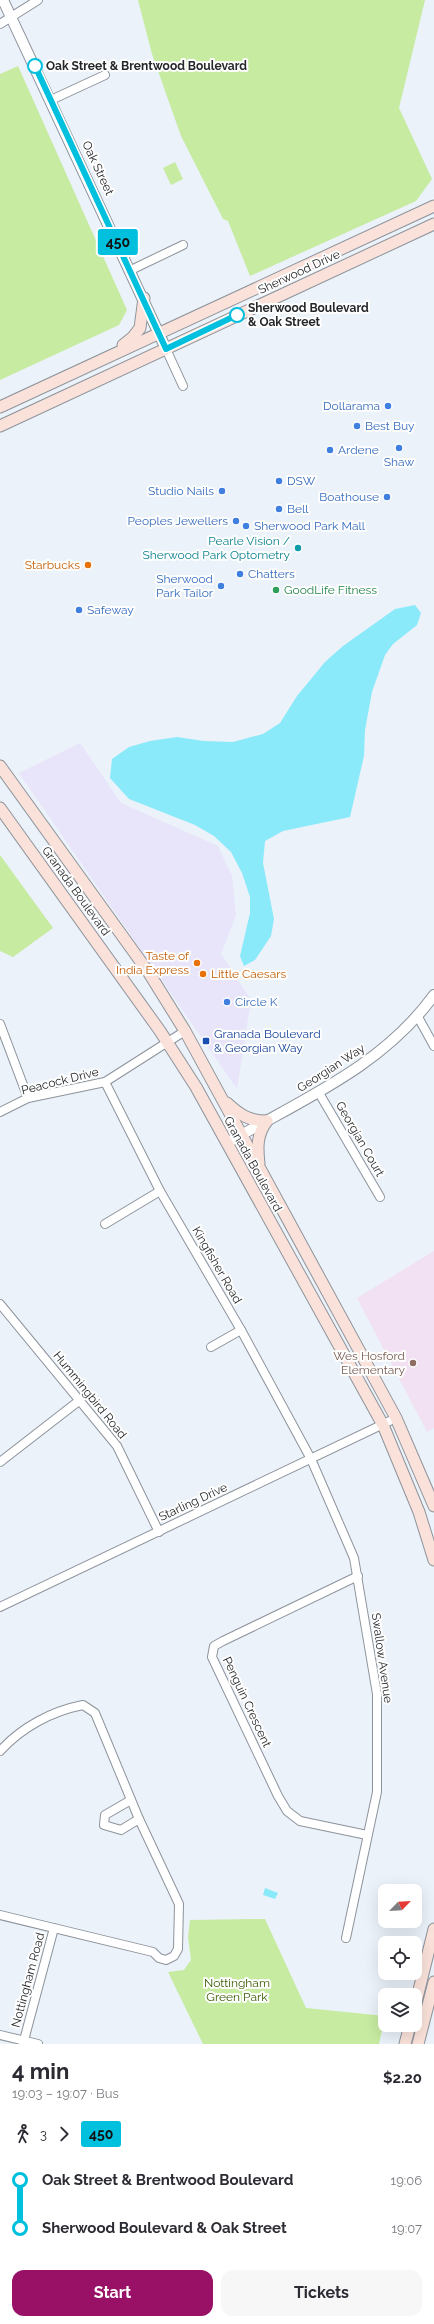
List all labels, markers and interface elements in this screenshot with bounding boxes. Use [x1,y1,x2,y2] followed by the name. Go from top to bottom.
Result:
[27,58,43,74] marker: Oak Street & Brentwood Boulevard
[46,59,247,73] place label: Oak Street & Brentwood Boulevard
[79,139,117,197] street label: Oak Street
[95,229,141,255] line badge: 450
[106,234,130,250] text: 450
[256,247,342,297] street label: Sherwood Drive
[248,301,369,329] place label: Sherwood Boulevard & Oak Street
[229,307,245,323] marker: Sherwood Boulevard & Oak Street
[323,399,380,413] place label: Dollarama
[383,401,393,411] marker: Dollarama
[365,419,415,433] place label: Best Buy
[352,421,362,431] marker: Best Buy
[338,443,379,457] place label: Ardene
[394,443,404,453] marker: Shaw
[325,445,335,455] marker: Ardene
[384,455,414,469] place label: Shaw
[287,474,316,488] place label: DSW
[274,476,284,486] marker: DSW
[148,484,214,498] place label: Studio Nails
[217,486,227,496] marker: Studio Nails
[319,490,379,504] place label: Boathouse
[382,492,392,502] marker: Boathouse
[287,502,309,516] place label: Bell
[274,504,284,514] marker: Bell
[128,514,228,528] place label: Peoples Jewellers
[231,516,241,526] marker: Peoples Jewellers
[254,519,366,533] place label: Sherwood Park Mall
[241,521,251,531] marker: Sherwood Park Mall
[142,534,290,562] place label: Pearle Vision / Sherwood Park Optometry
[293,543,303,553] marker: Pearle Vision / Sherwood Park Optometry
[25,558,80,572] place label: Starbucks
[83,560,93,570] marker: Starbucks
[248,567,295,581] place label: Chatters
[235,569,245,579] marker: Chatters
[156,572,214,600] place label: Sherwood Park Tailor
[216,581,226,591] marker: Sherwood Park Tailor
[284,583,377,597] place label: GoodLife Fitness
[271,585,281,595] marker: GoodLife Fitness
[87,603,134,617] place label: Safeway
[74,605,84,615] marker: Safeway
[39,844,113,938] street label: Granada Boulevard
[116,949,190,977] place label: Taste of India Express
[192,958,202,968] marker: Taste of India Express
[211,967,286,981] place label: Little Caesars
[198,969,208,979] marker: Little Caesars
[235,995,278,1009] place label: Circle K
[222,997,232,1007] marker: Circle K
[214,1027,321,1055] place label: Granada Boulevard & Georgian Way
[201,1036,211,1046] marker: Granada Boulevard & Georgian Way
[295,1041,368,1095] street label: Georgian Way
[20,1065,100,1097] street label: Peacock Drive
[333,1099,387,1179] street label: Georgian Court
[221,1114,285,1214] street label: Granada Boulevard
[189,1224,245,1306] street label: Kingfisher Road
[50,1348,130,1442] street label: Hummingbird Road
[333,1349,405,1377] place label: Wes Hosford Elementary
[408,1358,418,1368] marker: Wes Hosford Elementary
[157,1480,229,1524] street label: Starling Drive
[369,1612,395,1704] street label: Swallow Avenue
[220,1655,274,1749] street label: Penguin Crescent
[378,1884,422,1928] north arrow
[378,1884,422,2032] map controls
[9,1931,47,2029] street label: Nottingham Road
[378,1936,422,1980] button: locate
[204,1976,270,2004] park label: Nottingham Green Park
[378,1988,422,2032] button: layers
[12,2058,69,2084] text: 4 min
[383,2069,422,2087] text: $2.20
[12,2086,119,2101] text: 19:03 – 19:07 · Bus
[12,2123,34,2145] icon: walk
[53,2123,75,2145] icon: forward
[89,2126,113,2142] text: 450
[40,2127,47,2142] text: 3
[42,2171,293,2189] text: Oak Street & Brentwood Boulevard
[391,2173,422,2188] text: 19:06
[42,2219,287,2237] text: Sherwood Boulevard & Oak Street
[392,2221,422,2236] text: 19:07
[12,2270,213,2316] button: Start
[221,2270,422,2316] button: Tickets

